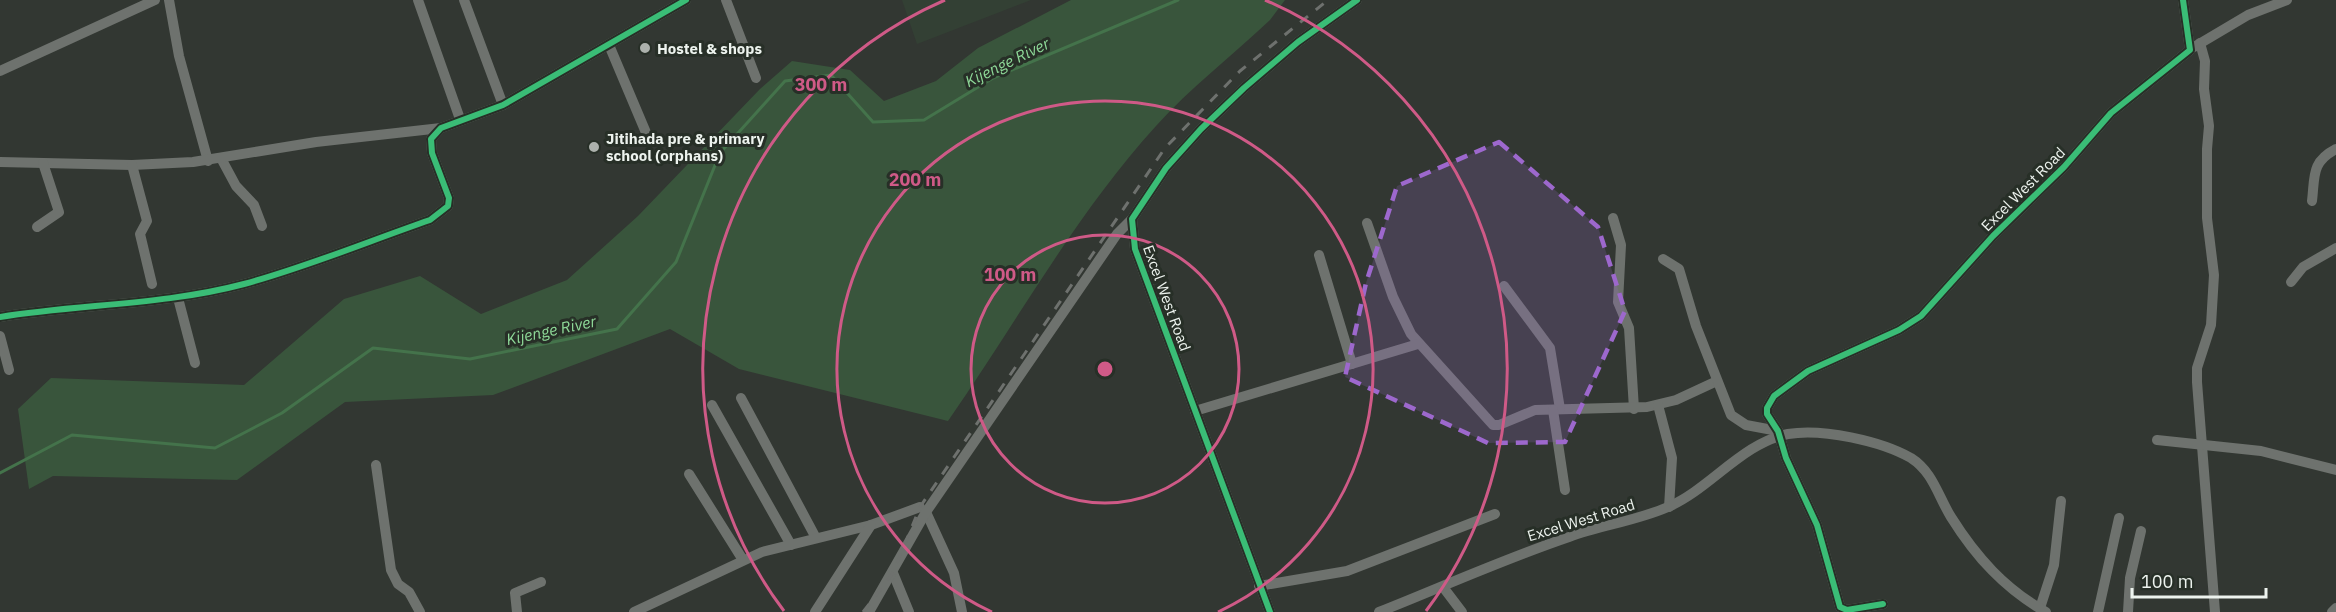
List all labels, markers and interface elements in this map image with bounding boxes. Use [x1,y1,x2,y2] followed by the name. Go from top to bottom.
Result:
[962,32,1053,91] water label: Kijenge River
[657,39,762,58] place label: Hostel & shops
[638,41,652,55] marker: Hostel & shops
[795,73,847,96] text: 300 m
[606,129,764,165] place label: Jitihada pre & primary school (orphans)
[587,140,601,154] marker: Jitihada pre & primary school (orphans)
[1977,143,2069,235] street label: Excel West Road
[889,168,941,191] text: 200 m
[1139,242,1195,354] street label: Excel West Road
[984,263,1036,286] text: 100 m
[504,310,599,349] water label: Kijenge River
[1095,359,1115,379] centre of rings
[1525,495,1637,545] street label: Excel West Road
[2132,561,2266,599] scale bar
[2141,570,2193,593] text: 100 m

